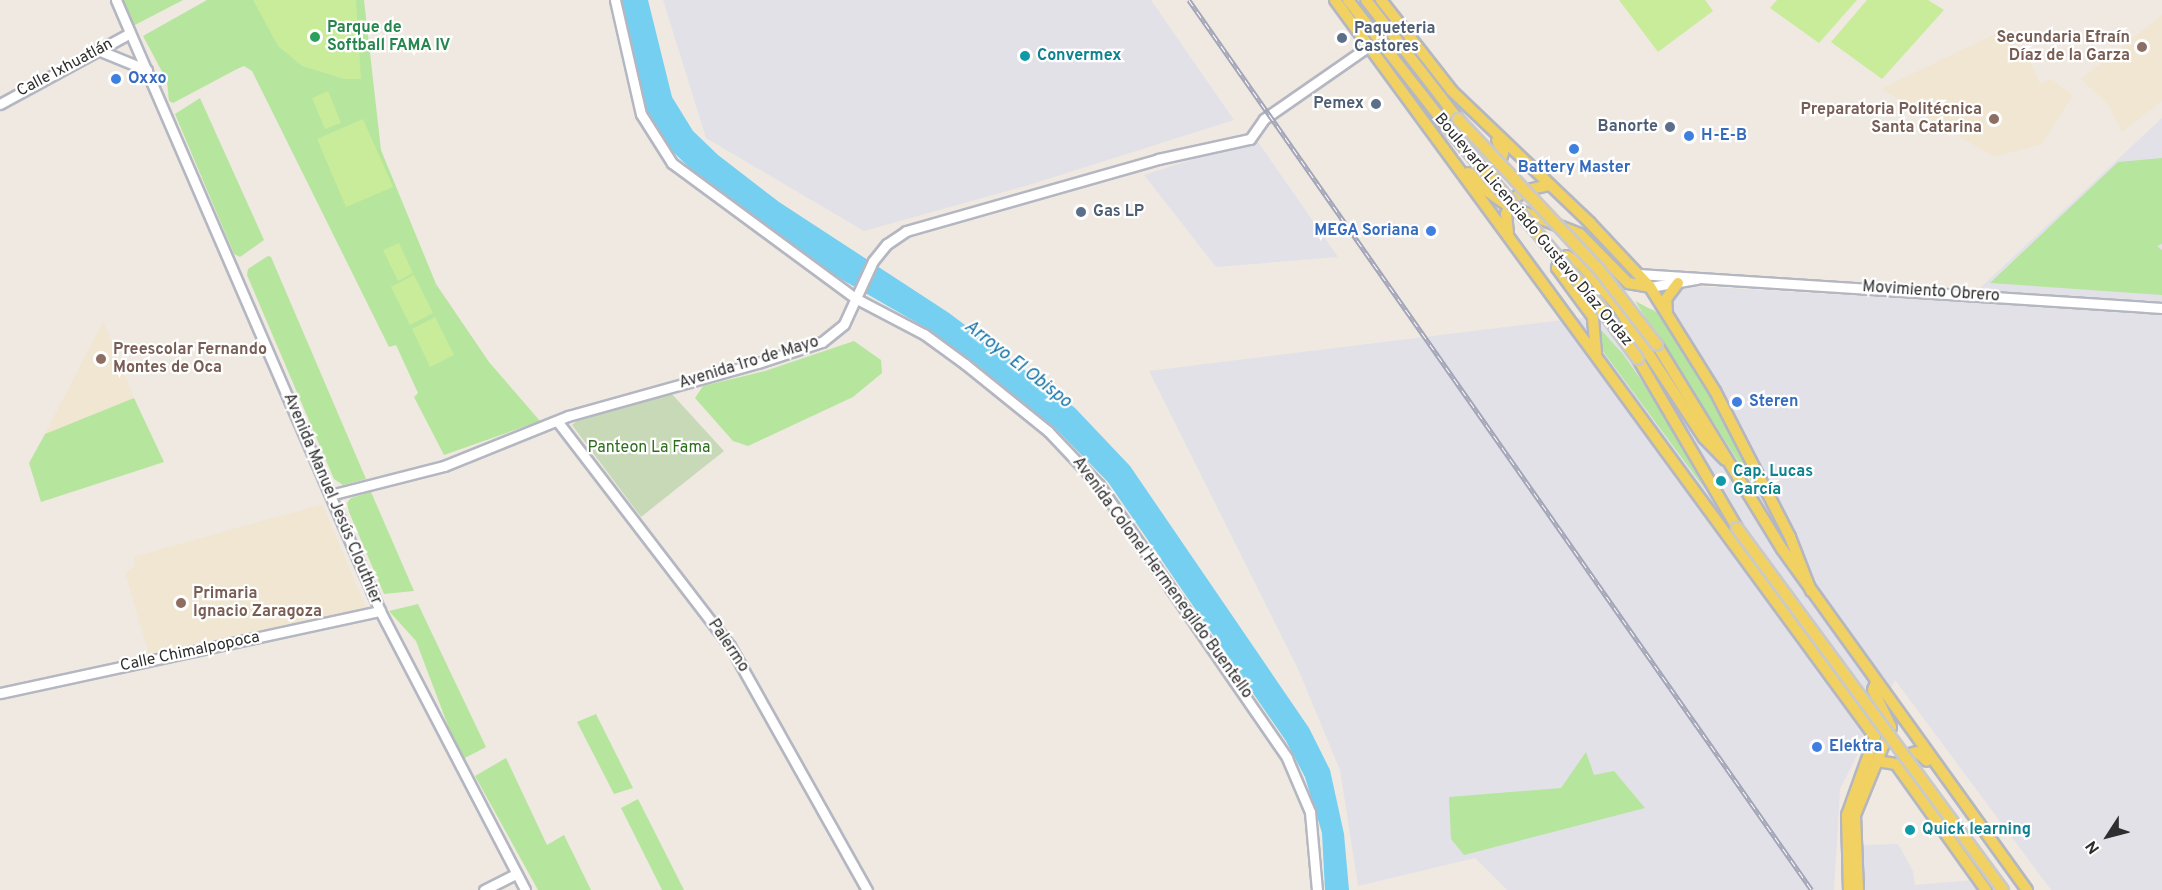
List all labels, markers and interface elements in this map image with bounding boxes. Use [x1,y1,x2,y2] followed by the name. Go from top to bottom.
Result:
[327,18,451,56] place label: Parque de Softball FAMA IV
[1354,19,1435,57] place label: Paqueteria Castores
[1996,28,2130,66] place label: Secundaria Efraín Díaz de la Garza
[308,30,322,44] marker: Parque de Softball FAMA IV
[1335,31,1349,45] marker: Paqueteria Castores
[14,35,116,101] street label: Calle Ixhuatlán
[2135,40,2149,54] marker: Secundaria Efraín Díaz de la Garza
[1037,46,1121,66] place label: Convermex
[1018,49,1032,63] marker: Convermex
[128,69,167,89] place label: Oxxo
[109,72,123,86] marker: Oxxo
[1313,94,1364,114] place label: Pemex
[1369,97,1383,111] marker: Pemex
[1800,100,1982,138] place label: Preparatoria Politécnica Santa Catarina
[1430,110,1636,350] street label: Boulevard Licenciado Gustavo Díaz Ordaz
[1987,112,2001,126] marker: Preparatoria Politécnica Santa Catarina
[1598,117,1658,137] place label: Banorte
[1663,120,1677,134] marker: Banorte
[1701,126,1747,146] place label: H-E-B
[1682,129,1696,143] marker: H-E-B
[1567,142,1581,156] marker: Battery Master
[1518,158,1630,178] place label: Battery Master
[1093,202,1144,222] place label: Gas LP
[1074,205,1088,219] marker: Gas LP
[1314,221,1419,241] place label: MEGA Soriana
[1424,224,1438,238] marker: MEGA Soriana
[1862,278,2000,306] street label: Movimiento Obrero
[959,316,1075,414] water label: Arroyo El Obispo
[677,333,821,393] street label: Avenida 1ro de Mayo
[113,340,267,378] place label: Preescolar Fernando Montes de Oca
[94,352,108,366] marker: Preescolar Fernando Montes de Oca
[279,390,385,608] street label: Avenida Manuel Jesús Clouthier
[1749,392,1799,412] place label: Steren
[1730,395,1744,409] marker: Steren
[587,438,711,458] park label: Panteon La Fama
[1068,453,1256,703] street label: Avenida Colonel Hermenegildo Buentello
[1733,462,1813,500] place label: Cap. Lucas García
[1714,474,1728,488] marker: Cap. Lucas García
[193,584,322,622] place label: Primaria Ignacio Zaragoza
[174,596,188,610] marker: Primaria Ignacio Zaragoza
[703,616,753,676] street label: Palermo
[119,628,261,676] street label: Calle Chimalpopoca
[1829,737,1882,757] place label: Elektra
[1810,740,1824,754] marker: Elektra
[2078,806,2138,866] north arrow
[1922,820,2031,840] place label: Quick learning
[1903,823,1917,837] marker: Quick learning
[2082,836,2105,857] text: N

